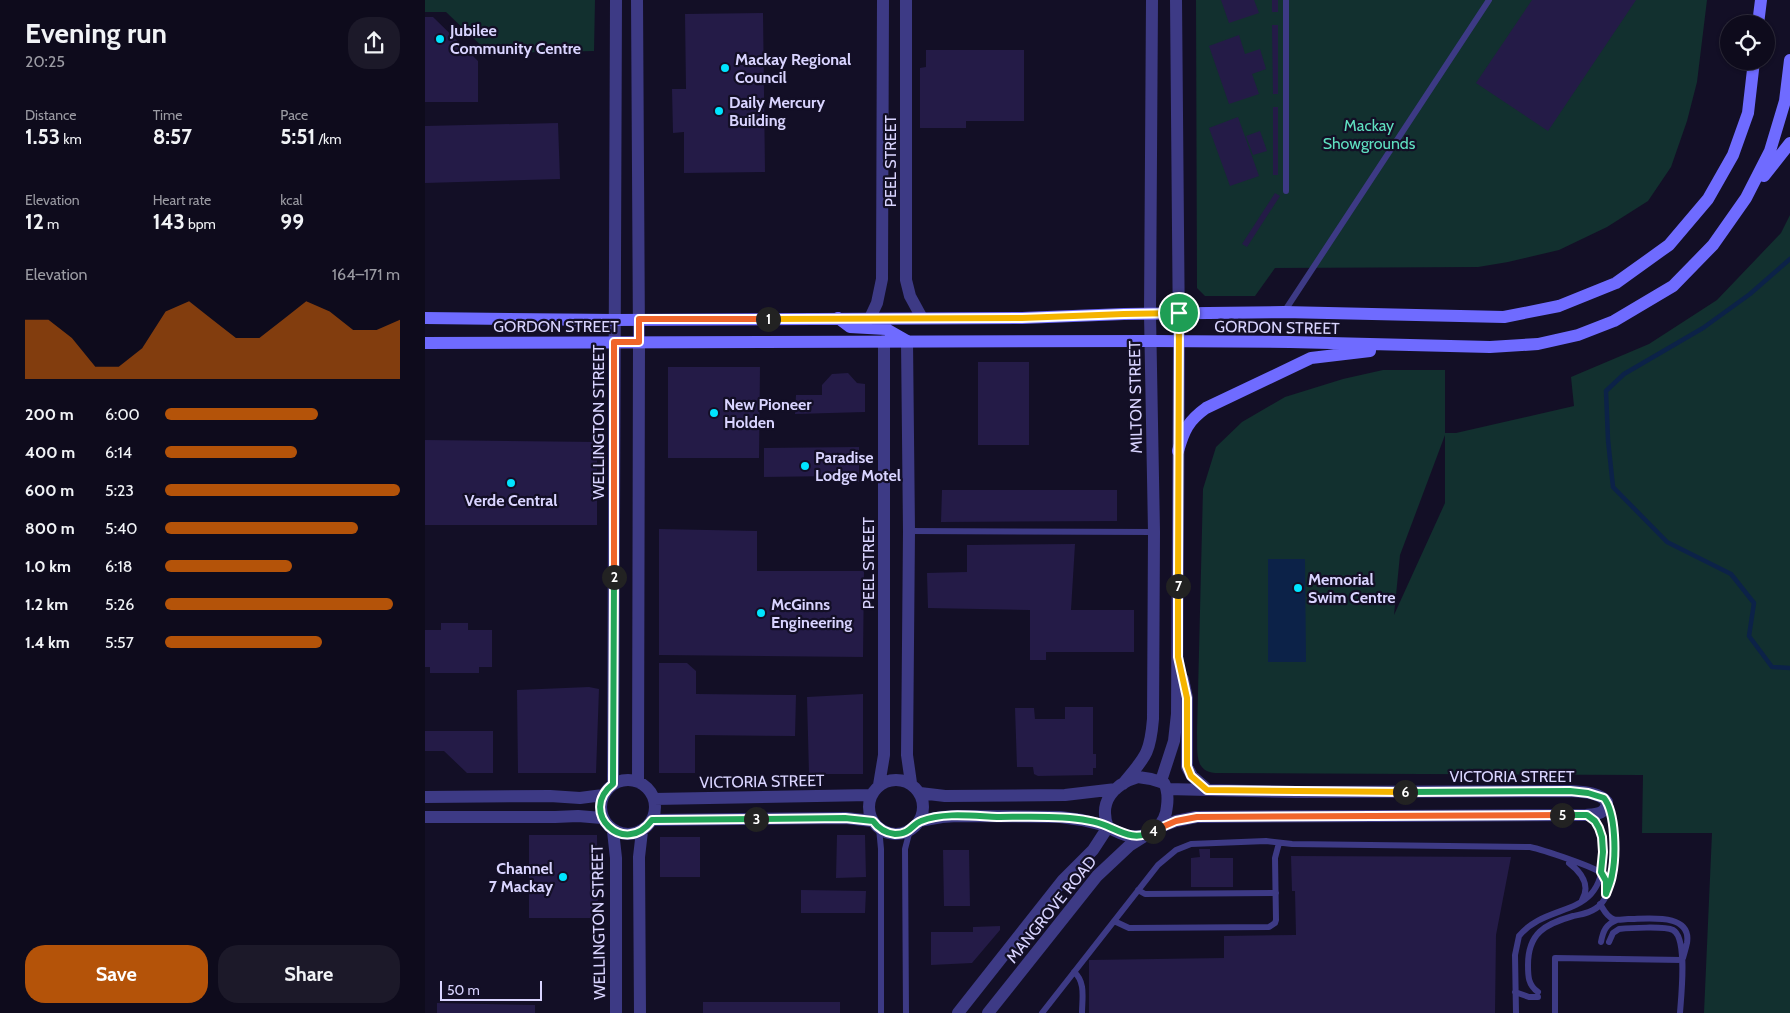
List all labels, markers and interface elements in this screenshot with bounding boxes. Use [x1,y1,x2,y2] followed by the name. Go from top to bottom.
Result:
[1720,15,1775,70] map controls
[1720,15,1775,70] button: locate
[25,16,167,50] text: Evening run
[348,17,400,69] button: share
[449,21,581,58] place label: Jubilee Community Centre
[434,33,446,45] marker: Jubilee Community Centre
[735,50,851,87] place label: Mackay Regional Council
[25,52,65,71] text: 20:25
[719,62,731,74] marker: Mackay Regional Council
[729,93,825,130] place label: Daily Mercury Building
[713,105,725,117] marker: Daily Mercury Building
[25,106,77,124] text: Distance
[153,106,182,124] text: Time
[280,106,308,124] text: Pace
[881,114,900,207] street label: PEEL STREET
[1323,116,1416,153] park label: Mackay Showgrounds
[25,124,60,149] text: 1.53
[153,124,192,149] text: 8:57
[280,124,315,149] text: 5:51
[60,130,82,148] text: km
[315,130,342,148] text: /km
[25,191,80,209] text: Elevation
[153,191,211,209] text: Heart rate
[280,191,303,209] text: kcal
[25,209,44,234] text: 12
[153,209,185,234] text: 143
[280,209,304,234] text: 99
[44,215,59,233] text: m
[185,215,216,233] text: bpm
[25,265,88,284] text: Elevation
[332,265,400,284] text: 164–171 m
[1158,292,1200,334] pin
[1165,299,1193,327] icon: arrive
[755,306,781,332] pin: 1
[766,310,771,328] text: 1
[493,317,619,336] street label: GORDON STREET
[1214,317,1340,338] street label: GORDON STREET
[1125,340,1146,454] street label: MILTON STREET
[589,344,608,500] street label: WELLINGTON STREET
[724,395,812,432] place label: New Pioneer Holden
[25,405,74,424] text: 200 m
[105,405,140,424] text: 6:00
[708,407,720,419] marker: New Pioneer Holden
[25,443,75,462] text: 400 m
[105,443,132,462] text: 6:14
[815,448,901,485] place label: Paradise Lodge Motel
[799,460,811,472] marker: Paradise Lodge Motel
[505,477,517,489] marker: Verde Central
[25,481,74,500] text: 600 m
[105,481,134,500] text: 5:23
[465,491,557,510] place label: Verde Central
[859,516,878,609] street label: PEEL STREET
[25,519,75,538] text: 800 m
[105,519,137,538] text: 5:40
[25,557,71,576] text: 1.0 km
[105,557,132,576] text: 6:18
[601,564,627,590] pin: 2
[611,568,618,586] text: 2
[1308,570,1396,607] place label: Memorial Swim Centre
[1165,574,1191,598] pin: 7
[1175,577,1182,595] text: 7
[1292,582,1304,594] marker: Memorial Swim Centre
[25,595,68,614] text: 1.2 km
[105,595,134,614] text: 5:26
[771,595,852,632] place label: McGinns Engineering
[755,607,767,619] marker: McGinns Engineering
[25,633,70,652] text: 1.4 km
[105,633,134,652] text: 5:57
[1449,767,1575,786] street label: VICTORIA STREET
[699,771,825,792] street label: VICTORIA STREET
[1393,780,1417,804] pin: 6
[1402,783,1409,801] text: 6
[1549,802,1575,828] pin: 5
[743,806,769,832] pin: 3
[1559,806,1566,824] text: 5
[753,810,760,828] text: 3
[1141,818,1165,844] pin: 4
[1149,822,1158,840] text: 4
[588,844,609,1000] street label: WELLINGTON STREET
[1002,852,1100,967] street label: MANGROVE ROAD
[489,859,553,896] place label: Channel 7 Mackay
[557,871,569,883] marker: Channel 7 Mackay
[25,945,208,1003] button: Save
[218,945,400,1003] button: Share
[440,978,543,1001] scale bar
[447,981,480,999] text: 50 m

